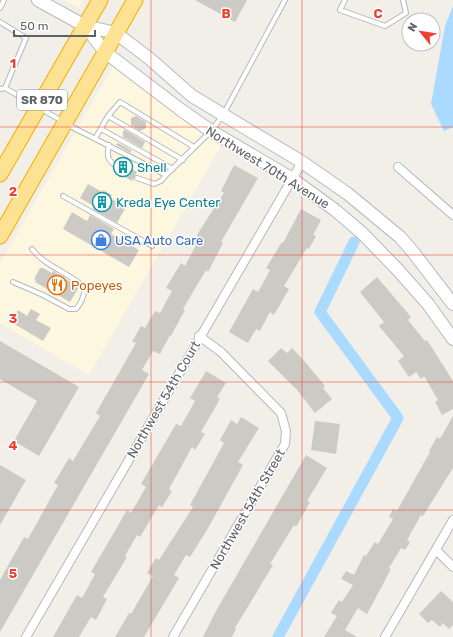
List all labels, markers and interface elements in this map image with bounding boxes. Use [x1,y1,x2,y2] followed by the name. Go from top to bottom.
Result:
[221,6,231,21] text: B
[373,6,383,21] text: C
[14,12,95,38] scale bar
[401,12,441,52] north arrow
[20,19,48,33] text: 50 m
[405,21,420,34] text: N
[10,56,16,71] text: 1
[17,90,67,110] road number: SR 870
[203,123,332,212] street label: Northwest 70th Avenue
[112,156,134,178] building icon: Shell
[137,160,167,175] place label: Shell
[9,184,17,199] text: 2
[91,191,113,213] building icon: Kreda Eye Center
[116,195,220,210] place label: Kreda Eye Center
[90,229,112,251] shop icon: USA Auto Care
[115,233,203,248] place label: USA Auto Care
[46,274,68,296] restaurant icon: Popeyes
[71,278,123,293] place label: Popeyes
[9,311,18,326] text: 3
[124,338,203,460] street label: Northwest 54th Court
[9,438,18,453] text: 4
[207,446,288,572] street label: Northwest 54th Street
[9,566,17,581] text: 5

